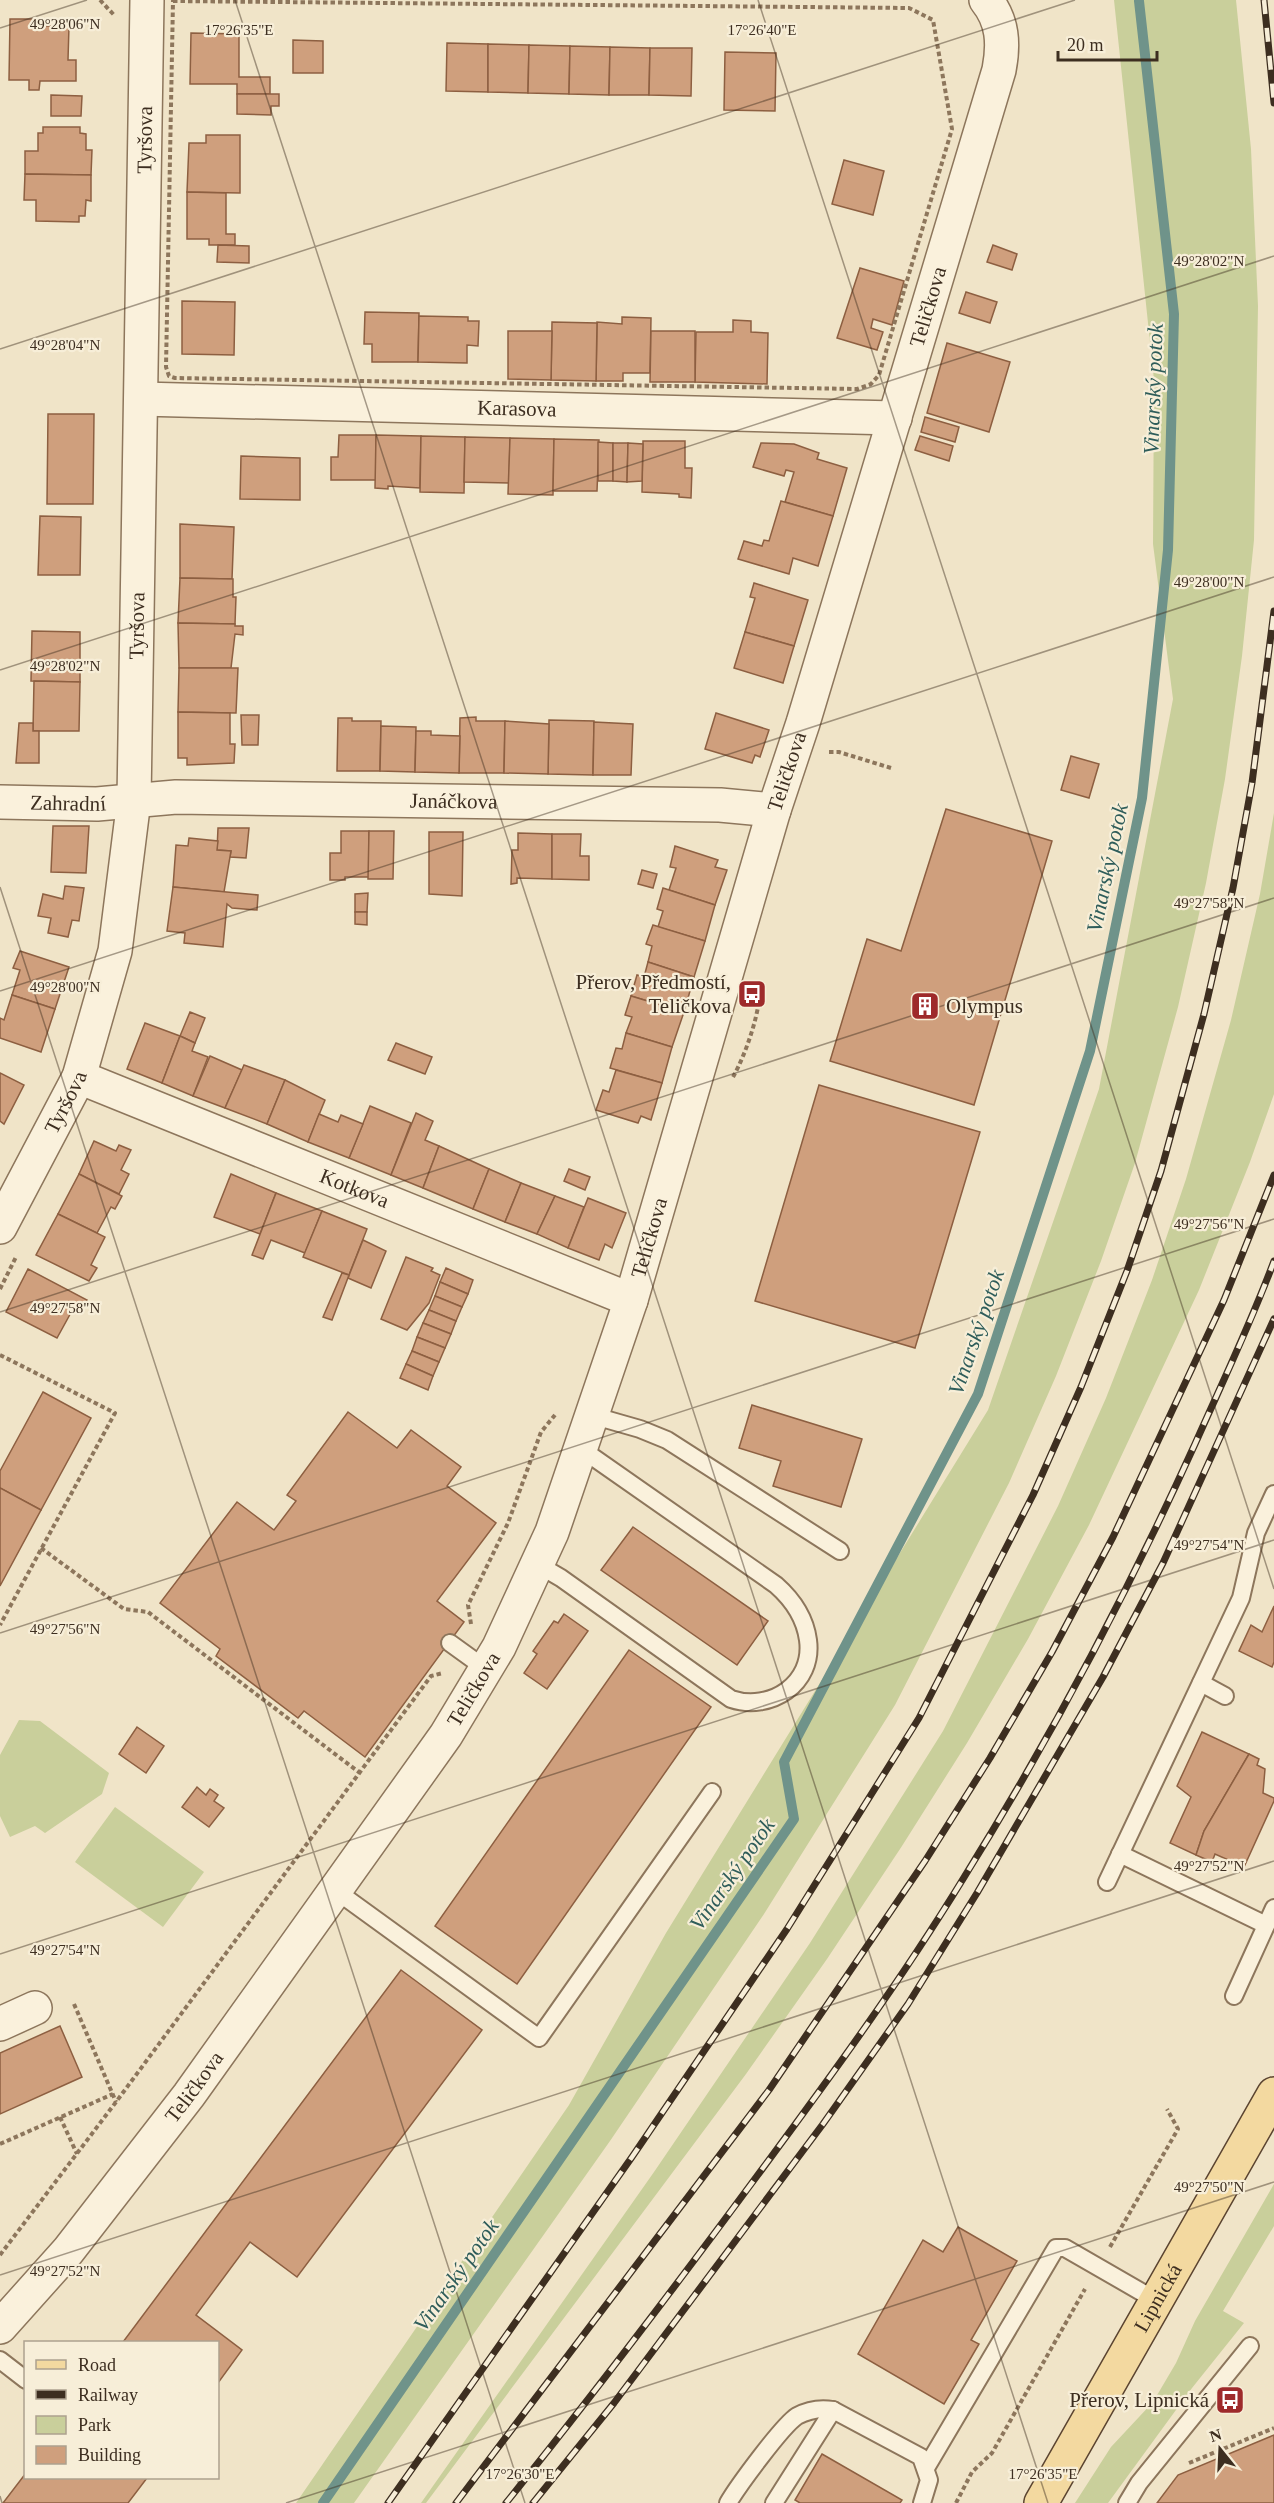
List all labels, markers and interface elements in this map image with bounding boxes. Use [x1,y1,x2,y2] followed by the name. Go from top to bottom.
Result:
[30,16,100,32] text: 49°28'06"N
[205,22,274,38] text: 17°26'35"E
[728,22,797,38] text: 17°26'40"E
[1058,24,1157,62] scale bar
[1067,35,1104,55] text: 20 m
[132,105,157,174] street label: Tyršova
[1174,253,1244,269] text: 49°28'02"N
[905,263,952,350] street label: Teličkova
[1138,322,1168,455] water label: Vinarský potok
[30,337,100,353] text: 49°28'04"N
[477,395,558,421] street label: Karasova
[1174,574,1244,590] text: 49°28'00"N
[124,591,149,660] street label: Tyršova
[30,658,100,674] text: 49°28'02"N
[762,728,811,815] street label: Teličkova
[410,788,498,814] street label: Janáčkova
[30,791,107,816] street label: Zahradní
[1081,800,1133,935] water label: Vinarský potok
[1174,895,1244,911] text: 49°27'58"N
[575,970,732,1018] place label: Přerov, Předmostí, Teličkova
[736,978,768,1010] bus stop icon: Přerov, Předmostí, Teličkova
[30,979,100,995] text: 49°28'00"N
[909,990,941,1022] building icon: Olympus
[946,994,1023,1018] place label: Olympus
[39,1068,92,1138] street label: Tyršova
[316,1164,393,1213] street label: Kotkova
[626,1194,672,1281] street label: Teličkova
[1174,1216,1244,1232] text: 49°27'56"N
[943,1265,1010,1398] water label: Vinarský potok
[30,1300,100,1316] text: 49°27'58"N
[1174,1537,1244,1553] text: 49°27'54"N
[30,1621,100,1637] text: 49°27'56"N
[442,1647,505,1731] street label: Teličkova
[684,1812,781,1935] water label: Vinarský potok
[1174,1858,1244,1874] text: 49°27'52"N
[30,1942,100,1958] text: 49°27'54"N
[160,2046,229,2127] street label: Teličkova
[1174,2179,1244,2195] text: 49°27'50"N
[408,2213,505,2336] water label: Vinarský potok
[1129,2259,1187,2336] street label: Lipnická
[30,2263,100,2279] text: 49°27'52"N
[24,2341,219,2479] legend
[78,2355,116,2375] text: Road
[1214,2384,1246,2416] bus stop icon: Přerov, Lipnická
[78,2385,138,2405] text: Railway
[1069,2388,1210,2412] place label: Přerov, Lipnická
[78,2415,111,2435] text: Park
[1190,2419,1250,2479] north arrow
[1207,2425,1224,2445] text: N
[78,2445,141,2465] text: Building
[486,2466,555,2482] text: 17°26'30"E
[1009,2466,1078,2482] text: 17°26'35"E

